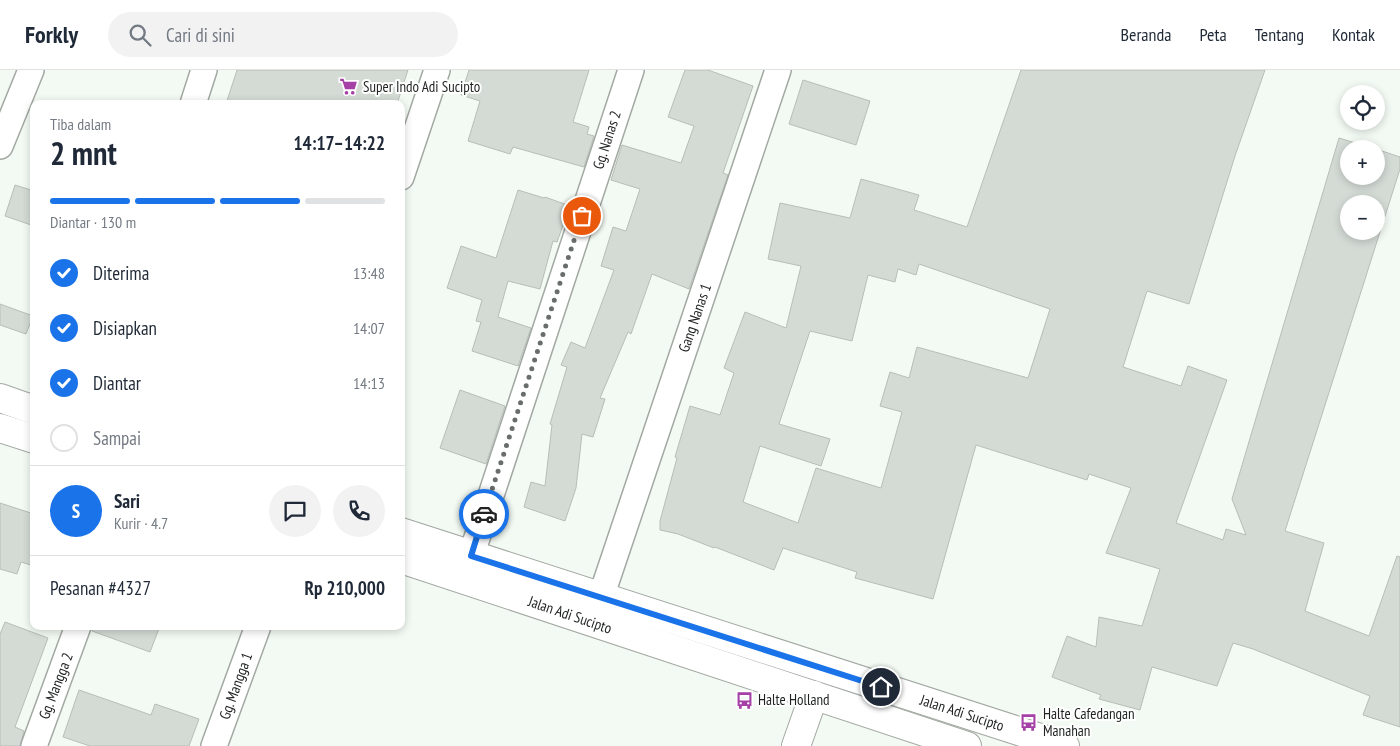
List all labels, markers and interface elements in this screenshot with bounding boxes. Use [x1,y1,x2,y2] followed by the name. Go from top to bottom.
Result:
[108,12,458,57] search box
[25,19,78,50] text: Forkly
[126,21,154,49] icon: search
[166,23,235,47] text: Cari di sini
[1121,23,1171,46] text: Beranda
[1199,23,1227,46] text: Peta
[1255,23,1304,46] text: Tentang
[1332,23,1375,46] text: Kontak
[339,77,359,97] supermarket icon: Super Indo Adi Sucipto
[363,77,480,96] place label: Super Indo Adi Sucipto
[1340,85,1385,240] map controls
[1340,85,1385,130] button: locate
[588,108,625,171] street label: Gg. Nanas 2
[50,114,111,134] text: Tiba dalam
[293,131,385,155] text: 14:17–14:22
[50,132,117,174] text: 2 mnt
[1340,140,1385,185] button: +
[561,195,603,237] pin
[1340,195,1385,240] button: −
[568,202,596,230] icon: bag
[50,212,136,232] text: Diantar · 130 m
[50,259,78,287] icon: check
[93,261,149,285] text: Diterima
[353,263,385,283] text: 13:48
[674,281,715,355] street label: Gang Nanas 1
[50,314,78,342] icon: check
[93,316,157,340] text: Disiapkan
[353,318,385,338] text: 14:07
[50,369,78,397] icon: check
[93,371,141,395] text: Diantar
[353,373,385,393] text: 14:13
[93,426,141,450] text: Sampai
[269,485,321,537] button: chat
[333,485,385,537] button: phone
[114,489,140,513] text: Sari
[459,489,509,539] courier
[72,499,80,523] text: S
[470,500,498,528] icon: car
[114,513,168,533] text: Kurir · 4.7
[50,576,151,600] text: Pesanan #4327
[304,576,385,600] text: Rp 210,000
[525,591,614,638] street label: Jalan Adi Sucipto
[34,650,77,722] street label: Gg. Mangga 2
[215,650,256,722] street label: Gg. Mangga 1
[860,666,902,708] pin
[867,673,895,701] icon: home
[734,690,754,710] bus stop icon: Halte Holland
[758,690,830,709] place label: Halte Holland
[917,690,1006,735] street label: Jalan Adi Sucipto
[1043,704,1135,740] place label: Halte Cafedangan Manahan
[1019,713,1039,733] bus stop icon: Halte Cafedangan Manahan

